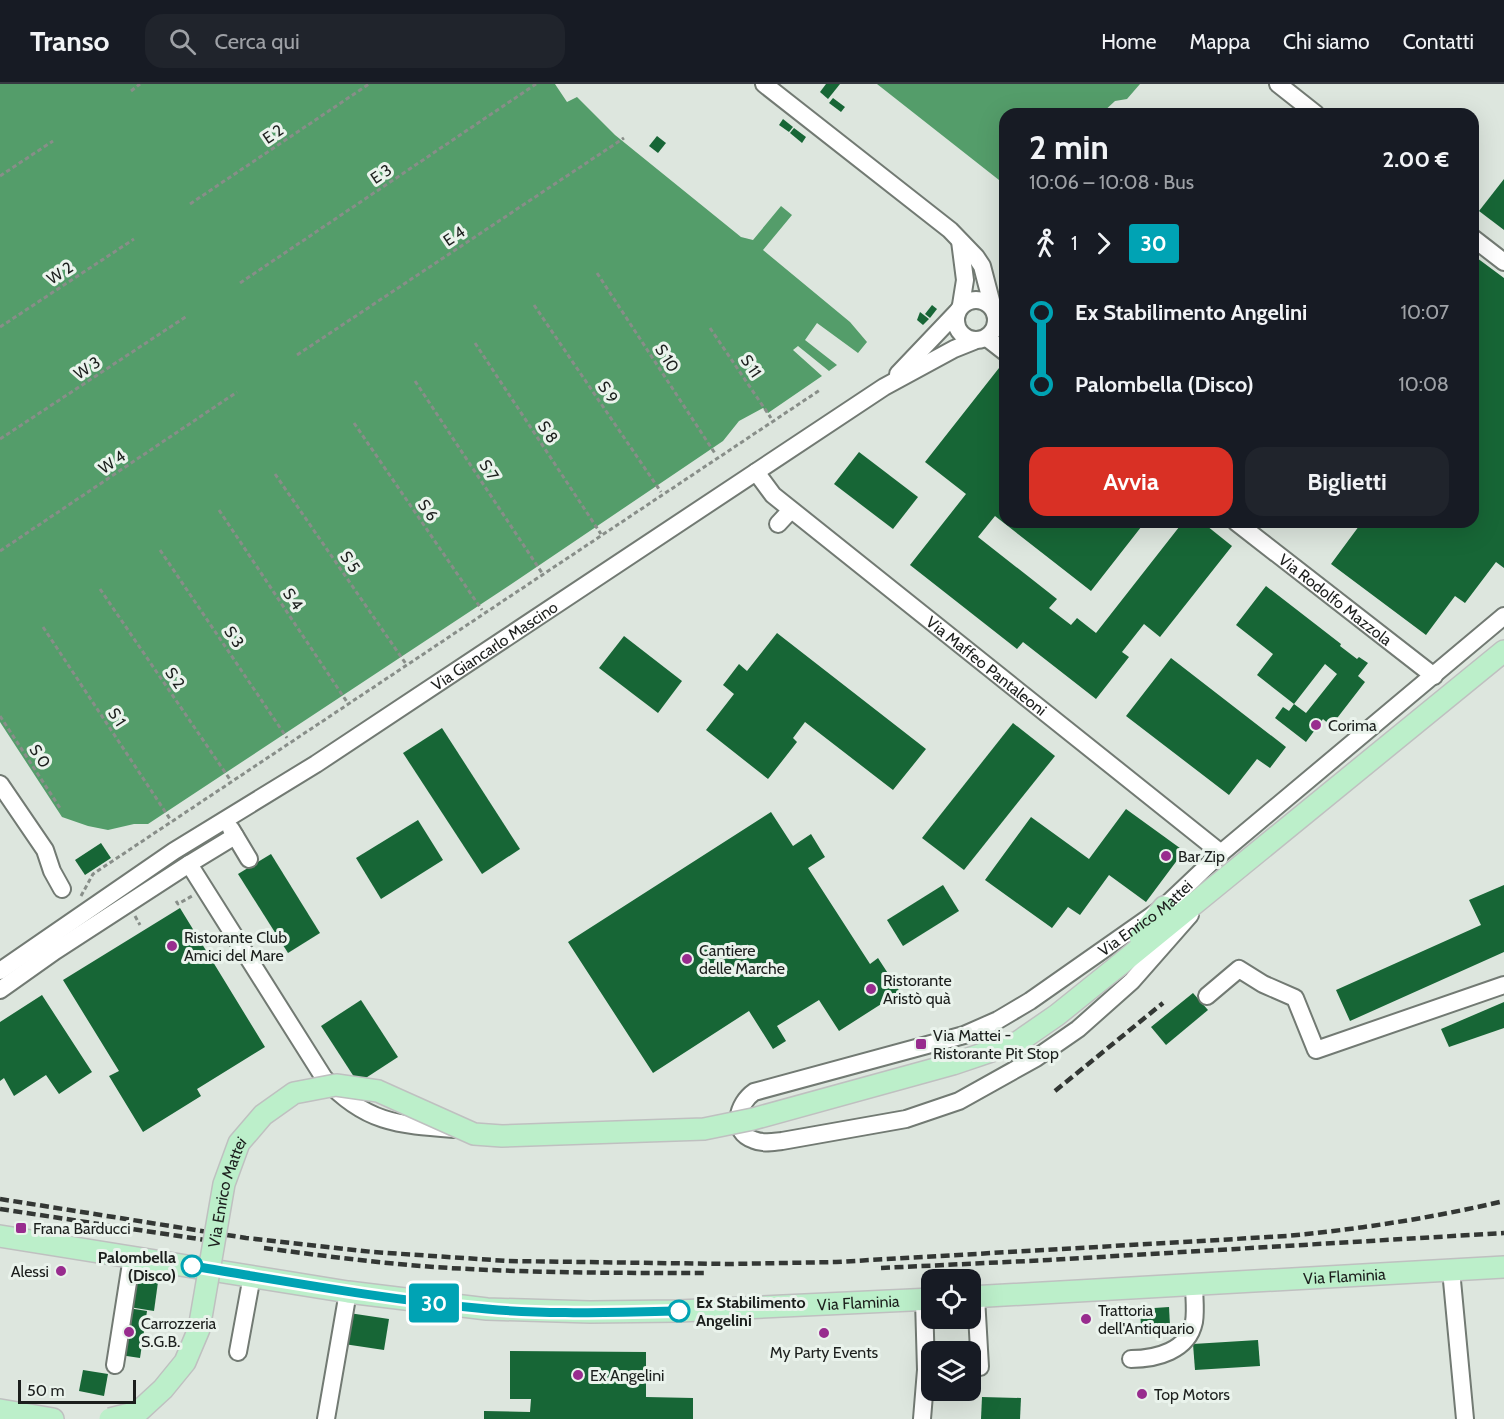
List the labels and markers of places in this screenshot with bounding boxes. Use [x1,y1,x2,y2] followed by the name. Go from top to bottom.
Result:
[1328,716,1377,735] place label: Corima
[1309,718,1323,732] marker: Corima
[1178,847,1225,866] place label: Bar Zip
[1159,849,1173,863] marker: Bar Zip
[184,928,287,965] place label: Ristorante Club Amici del Mare
[165,939,179,953] marker: Ristorante Club Amici del Mare
[699,941,785,978] place label: Cantiere delle Marche
[680,952,694,966] marker: Cantiere delle Marche
[883,971,952,1008] place label: Ristorante Aristò quà
[864,982,878,996] marker: Ristorante Aristò quà
[933,1026,1059,1063] place label: Via Mattei - Ristorante Pit Stop
[914,1037,928,1051] marker: Via Mattei - Ristorante Pit Stop
[33,1219,131,1238] place label: Frana Barducci
[14,1221,28,1235] marker: Frana Barducci
[98,1248,176,1285] place label: Palombella (Disco)
[181,1255,203,1277] marker: Palombella (Disco)
[11,1262,49,1281] place label: Alessi
[54,1264,68,1278] marker: Alessi
[696,1293,806,1330] place label: Ex Stabilimento Angelini
[668,1300,690,1322] marker: Ex Stabilimento Angelini
[1098,1301,1194,1338] place label: Trattoria dell'Antiquario
[1079,1312,1093,1326] marker: Trattoria dell'Antiquario
[141,1314,217,1351] place label: Carrozzeria S.G.B.
[122,1325,136,1339] marker: Carrozzeria S.G.B.
[817,1326,831,1340] marker: My Party Events
[770,1343,879,1362] place label: My Party Events
[590,1366,665,1385] place label: Ex Angelini
[571,1368,585,1382] marker: Ex Angelini
[1154,1385,1230,1404] place label: Top Motors
[1135,1387,1149,1401] marker: Top Motors

